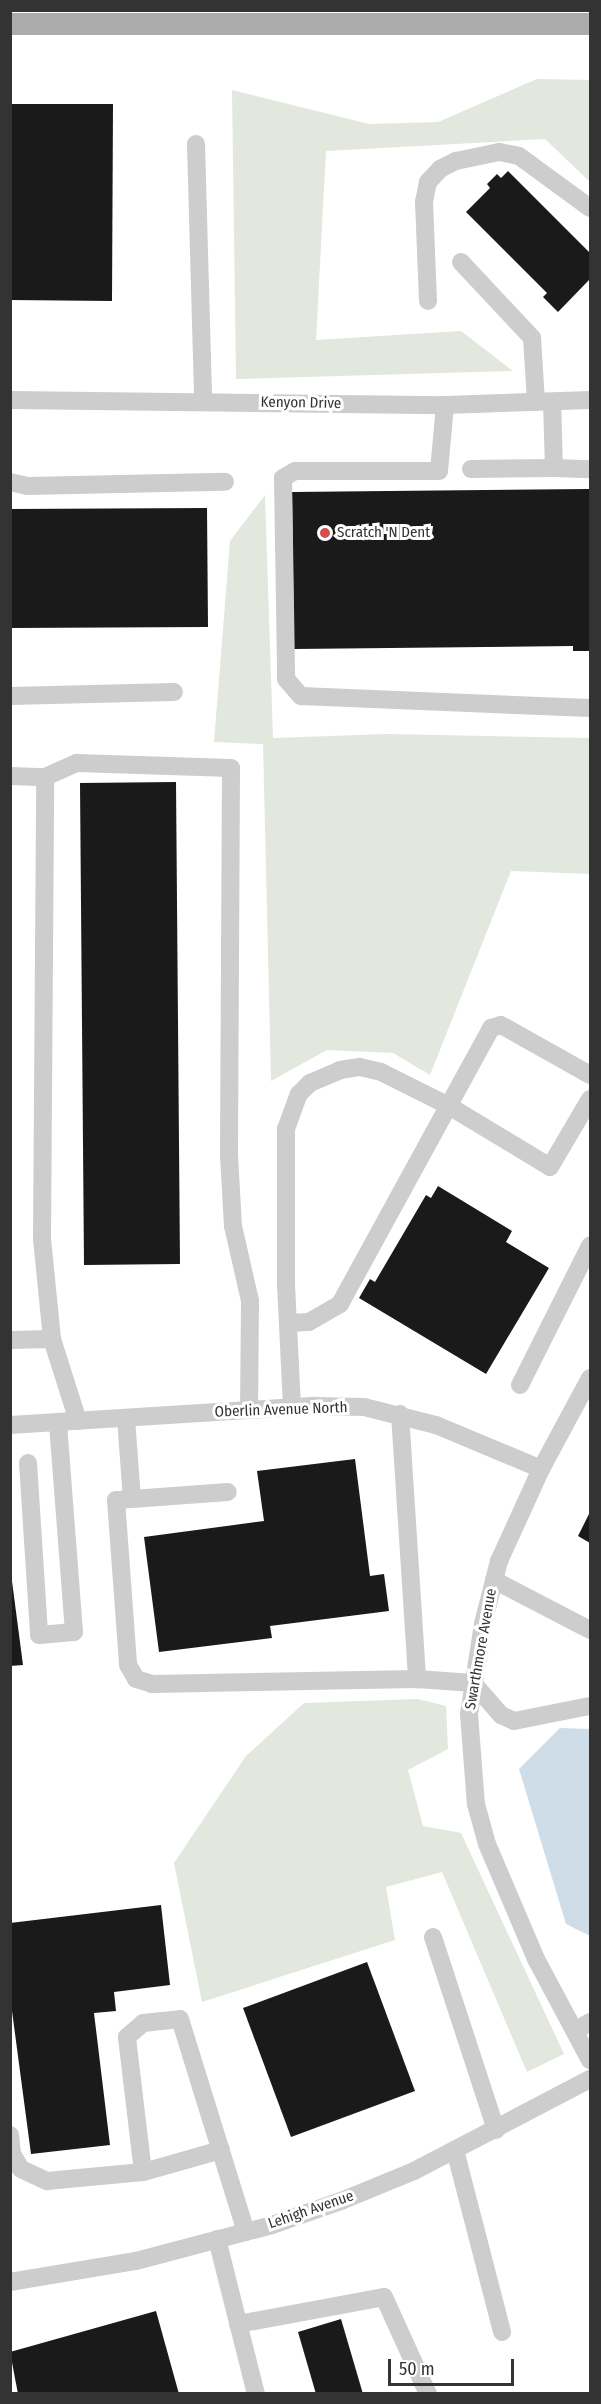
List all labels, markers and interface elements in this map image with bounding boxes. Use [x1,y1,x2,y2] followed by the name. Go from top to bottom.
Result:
[261,393,341,413] street label: Kenyon Drive
[337,524,430,542] place label: Scratch 'N Dent
[318,526,332,540] marker: Scratch 'N Dent
[214,1399,348,1421] street label: Oberlin Avenue North
[461,1587,501,1711] street label: Swarthmore Avenue
[266,2187,356,2233] street label: Lehigh Avenue
[391,2347,517,2385] scale bar
[399,2358,435,2380] text: 50 m

